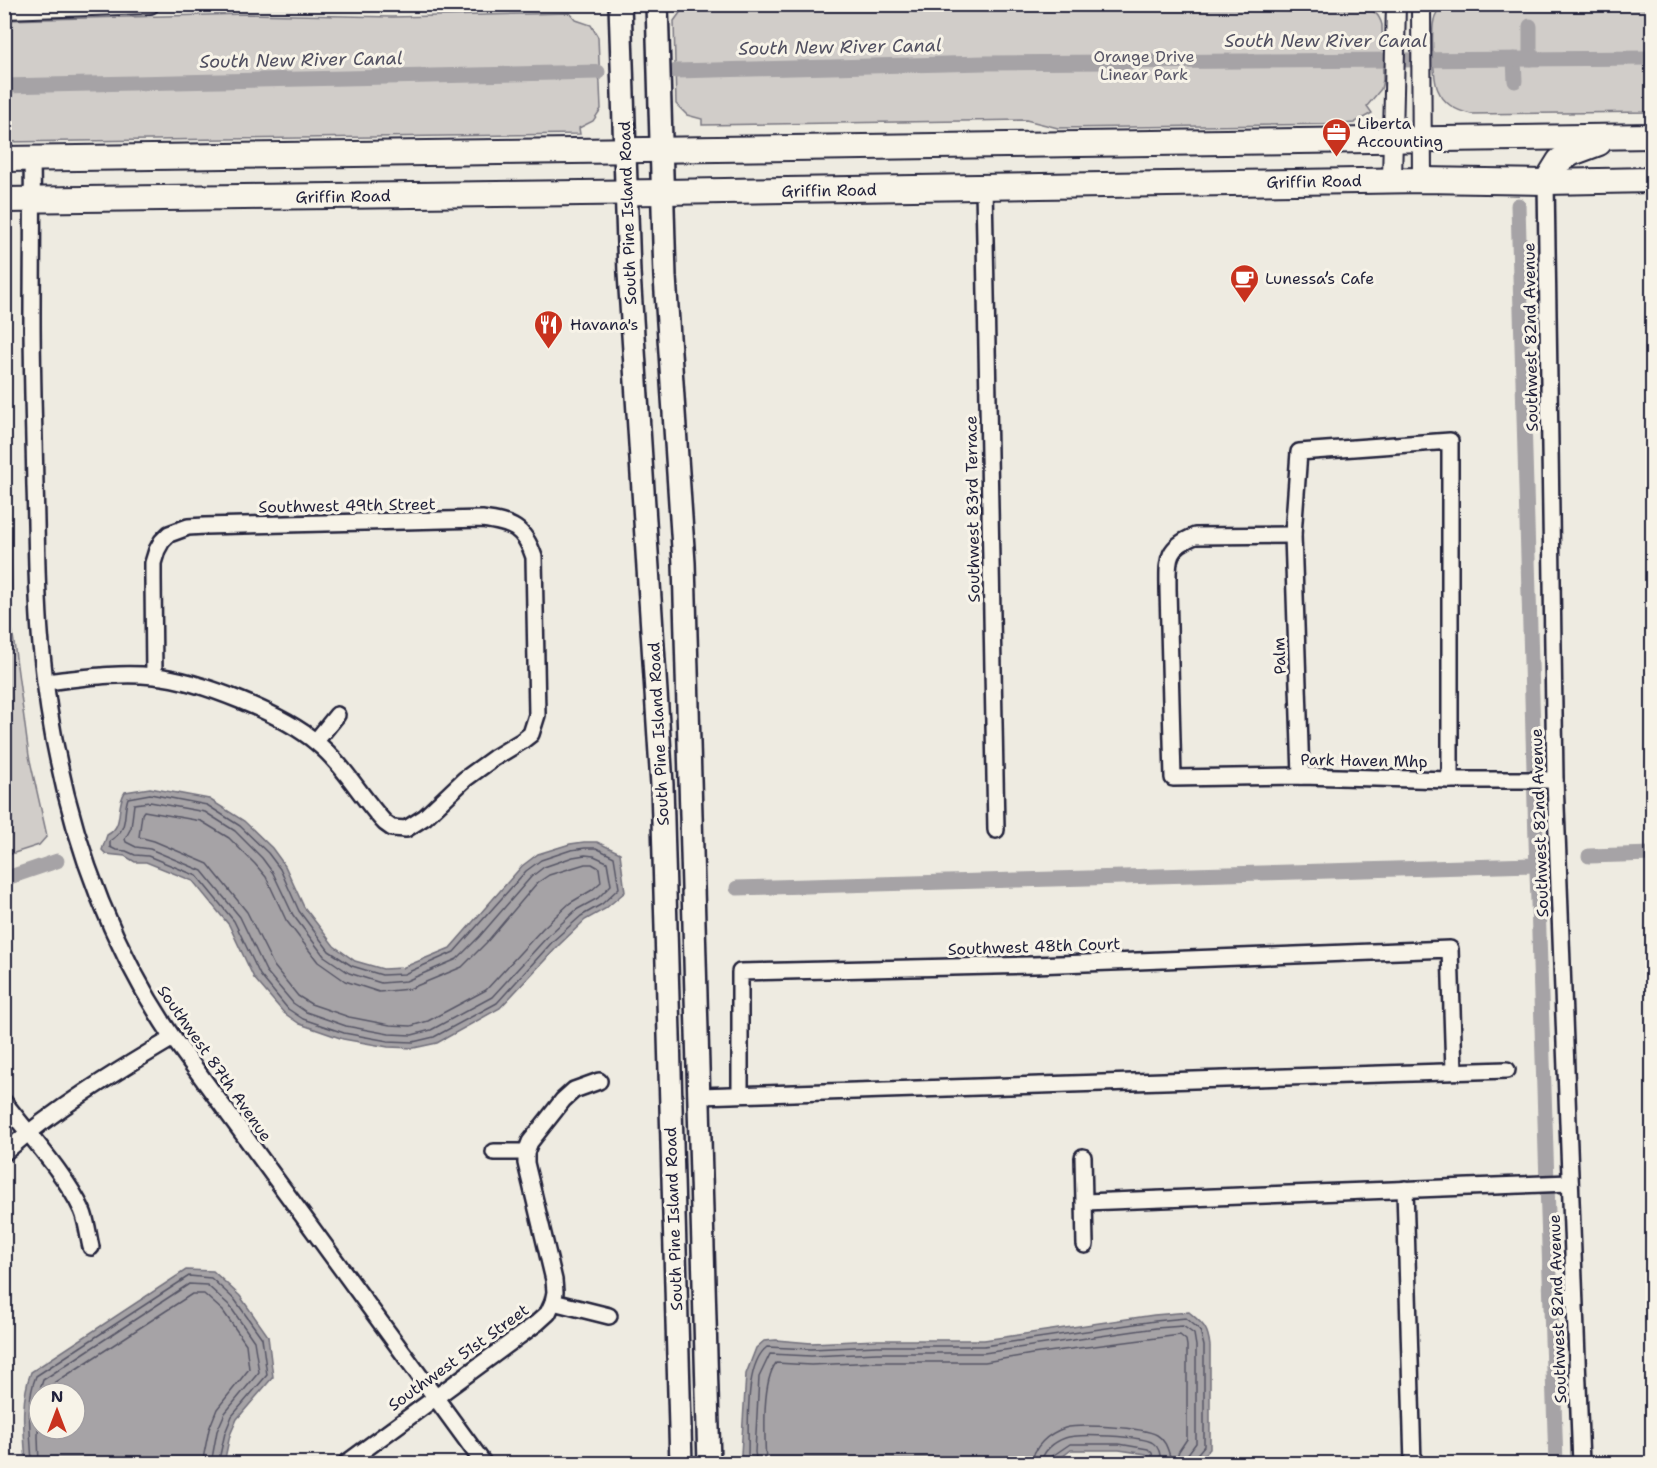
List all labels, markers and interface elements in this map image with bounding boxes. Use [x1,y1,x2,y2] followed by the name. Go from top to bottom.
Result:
[1224,29,1428,53] water label: South New River Canal
[738,33,942,61] water label: South New River Canal
[199,46,403,74] water label: South New River Canal
[1093,46,1195,85] park label: Orange Drive Linear Park
[1357,113,1443,152] place label: Liberta Accounting
[1320,116,1352,158] office icon: Liberta Accounting
[614,121,641,305] street label: South Pine Island Road
[1266,170,1362,193] street label: Griffin Road
[781,179,877,202] street label: Griffin Road
[295,185,391,208] street label: Griffin Road
[1518,242,1543,432] street label: Southwest 82nd Avenue
[1228,262,1260,304] cafe icon: Lunessa’s Cafe
[1265,268,1374,289] place label: Lunessa’s Cafe
[533,308,565,350] restaurant icon: Havana's
[570,314,638,335] place label: Havana's
[960,415,985,603] street label: Southwest 83rd Terrace
[258,493,436,518] street label: Southwest 49th Street
[1268,637,1291,675] street label: Palm
[643,642,674,826] street label: South Pine Island Road
[1526,728,1553,918] street label: Southwest 82nd Avenue
[1300,749,1428,772] street label: Park Haven Mhp
[947,933,1121,960] street label: Southwest 48th Court
[153,981,277,1146] street label: Southwest 87th Avenue
[660,1127,687,1311] street label: South Pine Island Road
[1544,1214,1571,1404] street label: Southwest 82nd Avenue
[384,1299,533,1416] street label: Southwest 51st Street
[27,1381,87,1441] north arrow
[51,1386,63,1407] text: N

